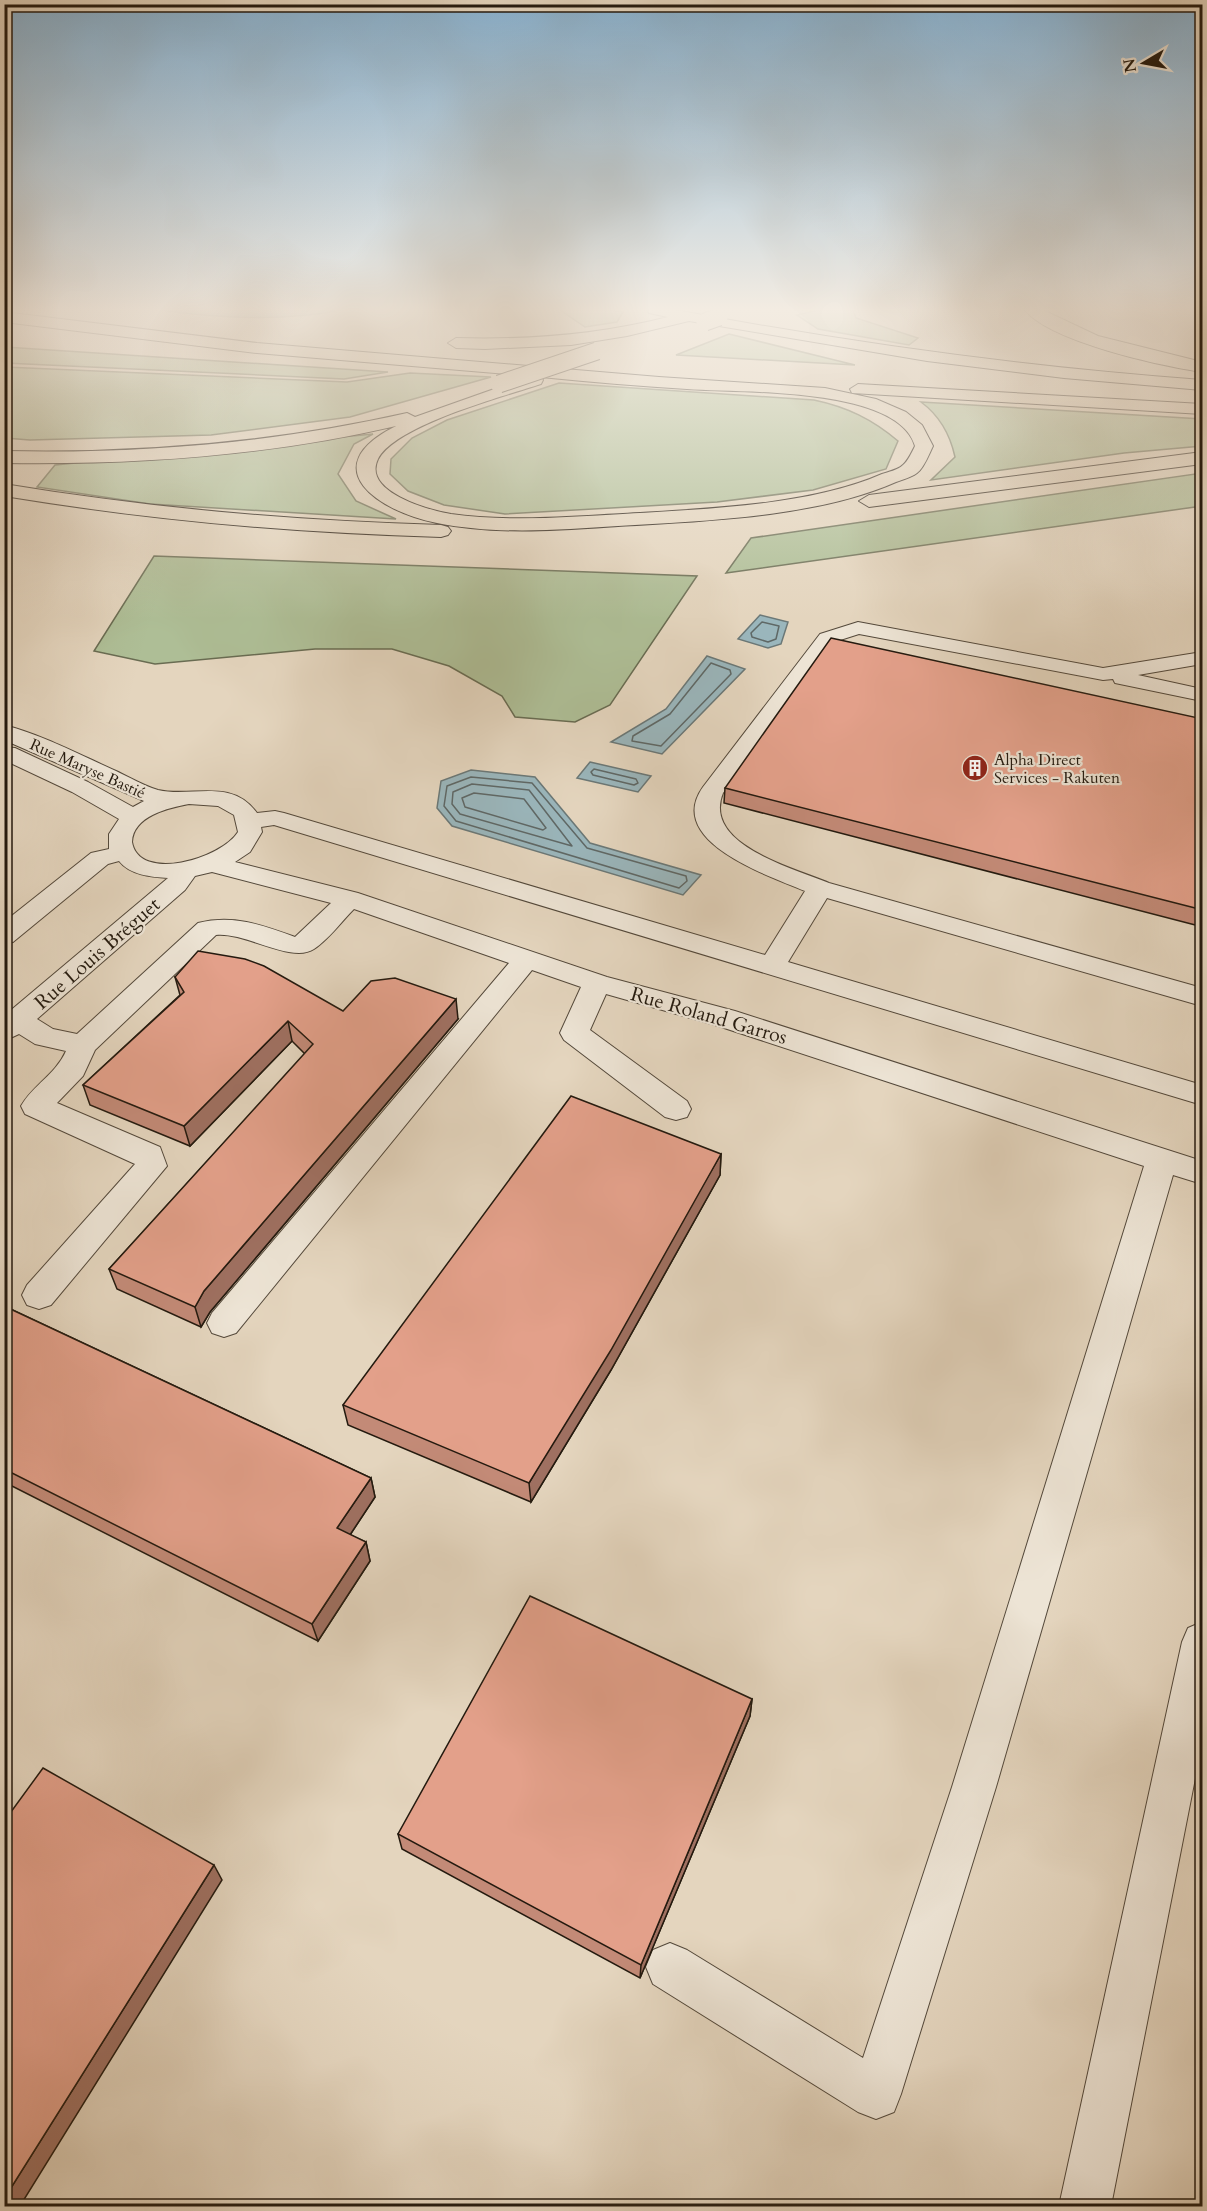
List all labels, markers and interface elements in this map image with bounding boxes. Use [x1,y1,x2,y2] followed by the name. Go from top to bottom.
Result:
[1114,33,1174,93] north arrow
[1118,57,1142,74] text: N
[26,734,149,804] street label: Rue Maryse Bastié
[994,749,1120,789] place label: Alpha Direct Services - Rakuten
[960,753,990,783] building icon: Alpha Direct Services - Rakuten
[29,891,166,1016] street label: Rue Louis Bréguet
[627,980,790,1051] street label: Rue Roland Garros

